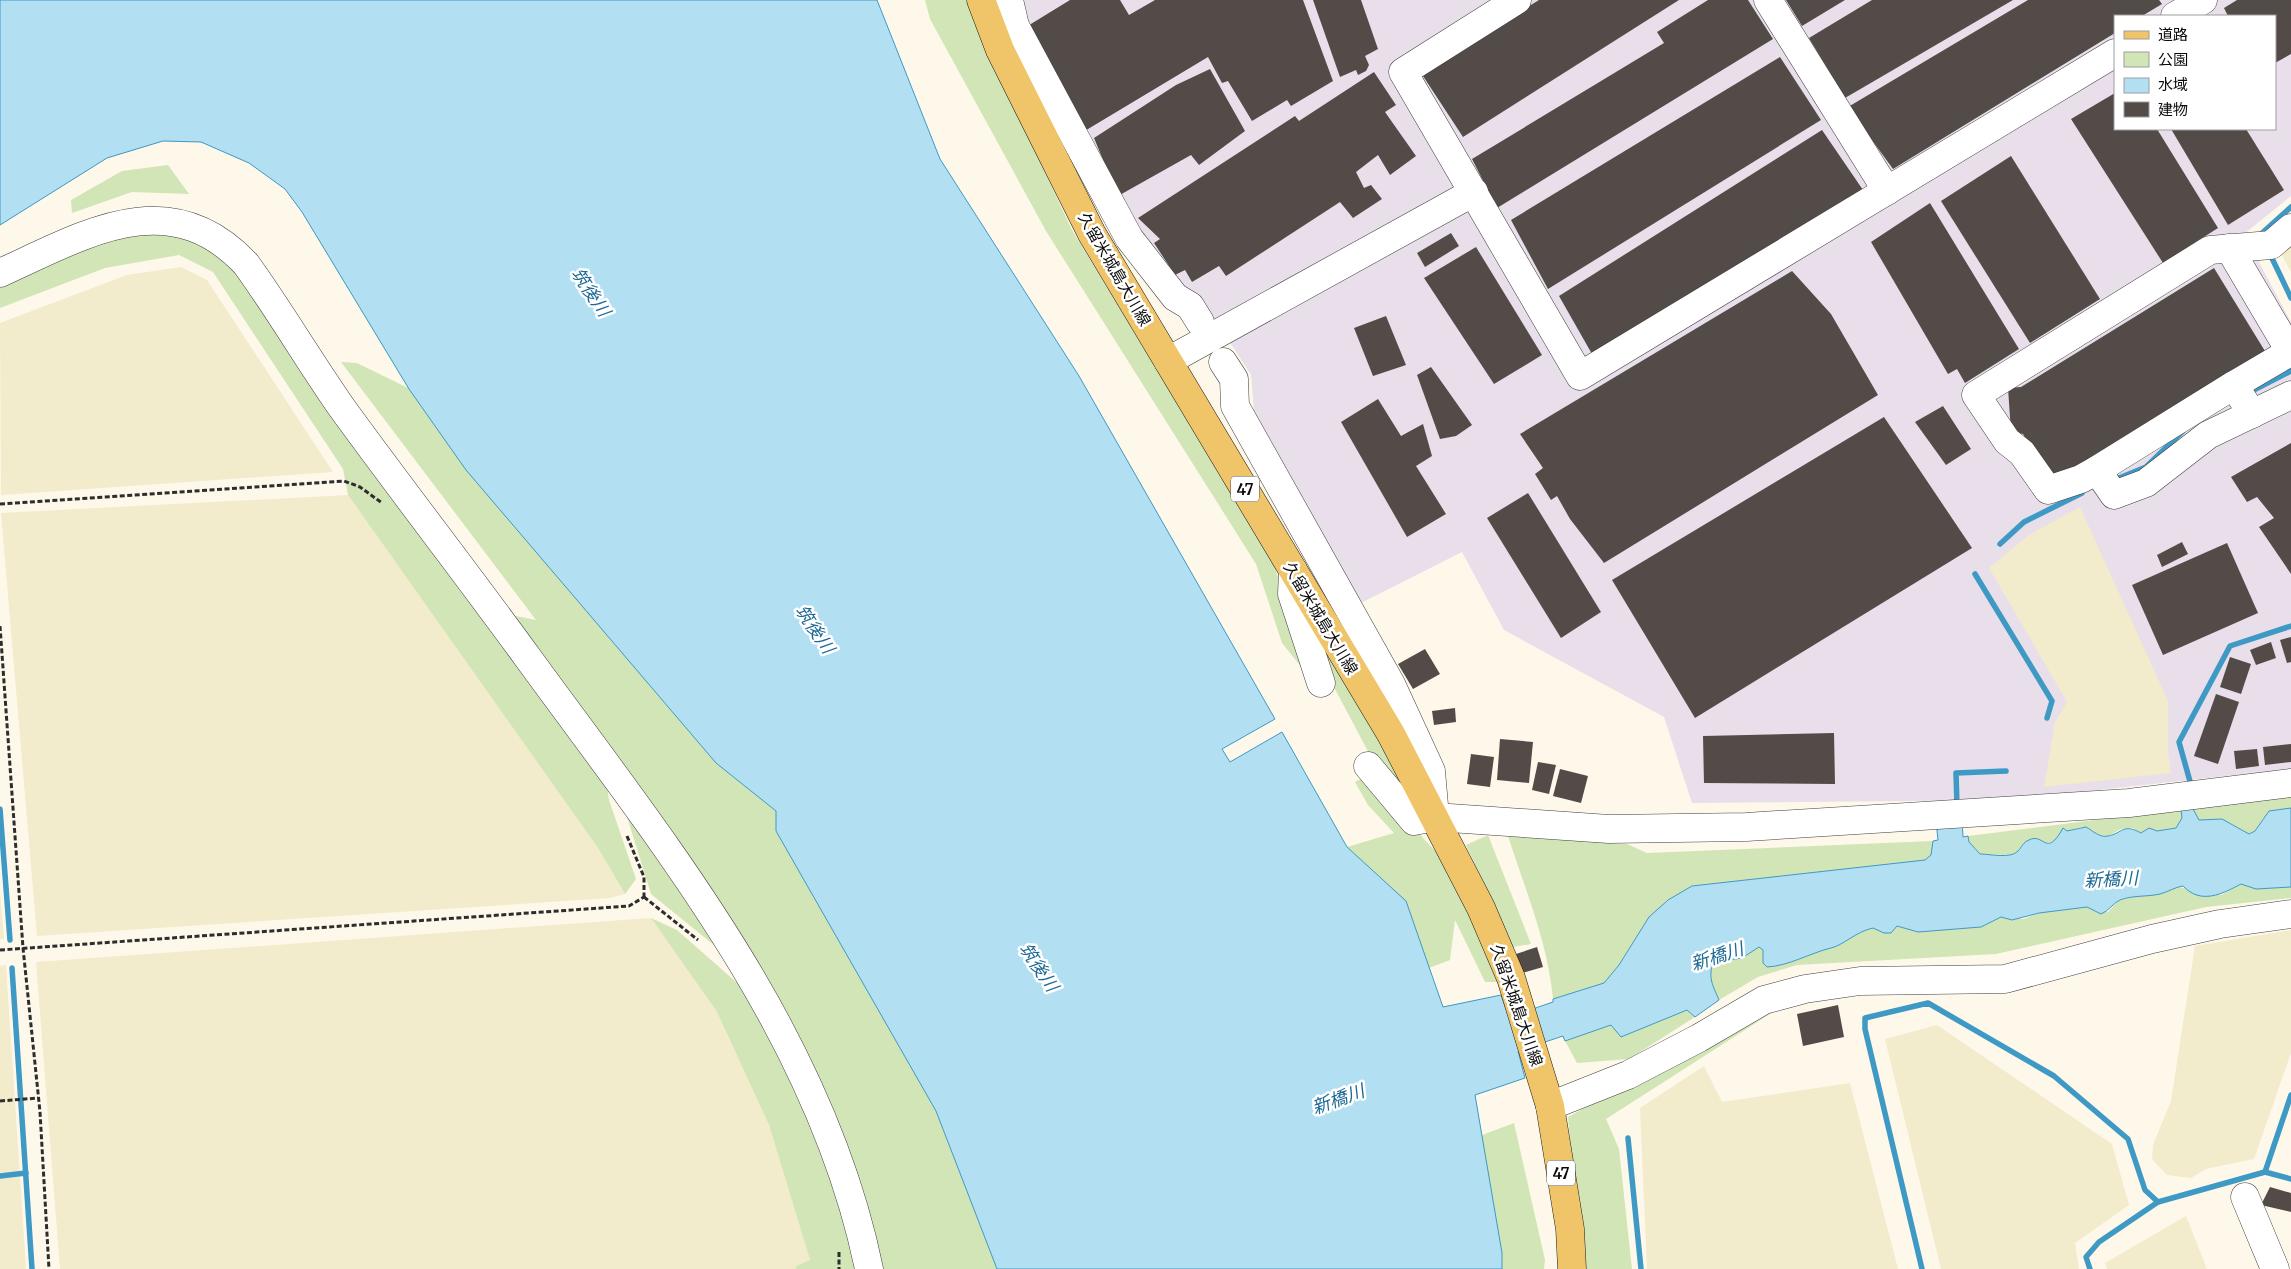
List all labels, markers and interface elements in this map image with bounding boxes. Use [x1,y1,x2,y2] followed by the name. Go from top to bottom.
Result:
[2114,15,2276,130] legend
[2158,25,2188,44] text: 道路
[2158,50,2188,69] text: 公園
[2158,75,2188,94] text: 水域
[2158,100,2188,119] text: 建物
[1074,209,1156,329] street label: 久留米城島大川線
[566,263,617,322] water label: 筑後川
[1231,476,1259,502] road number: 47
[1279,558,1363,678] street label: 久留米城島大川線
[790,600,841,659] water label: 筑後川
[2083,866,2141,892] water label: 新橋川
[1688,936,1748,975] water label: 新橋川
[1014,938,1065,997] water label: 筑後川
[1487,941,1547,1069] street label: 久留米城島大川線
[1309,1078,1369,1119] water label: 新橋川
[1547,1160,1575,1186] road number: 47

